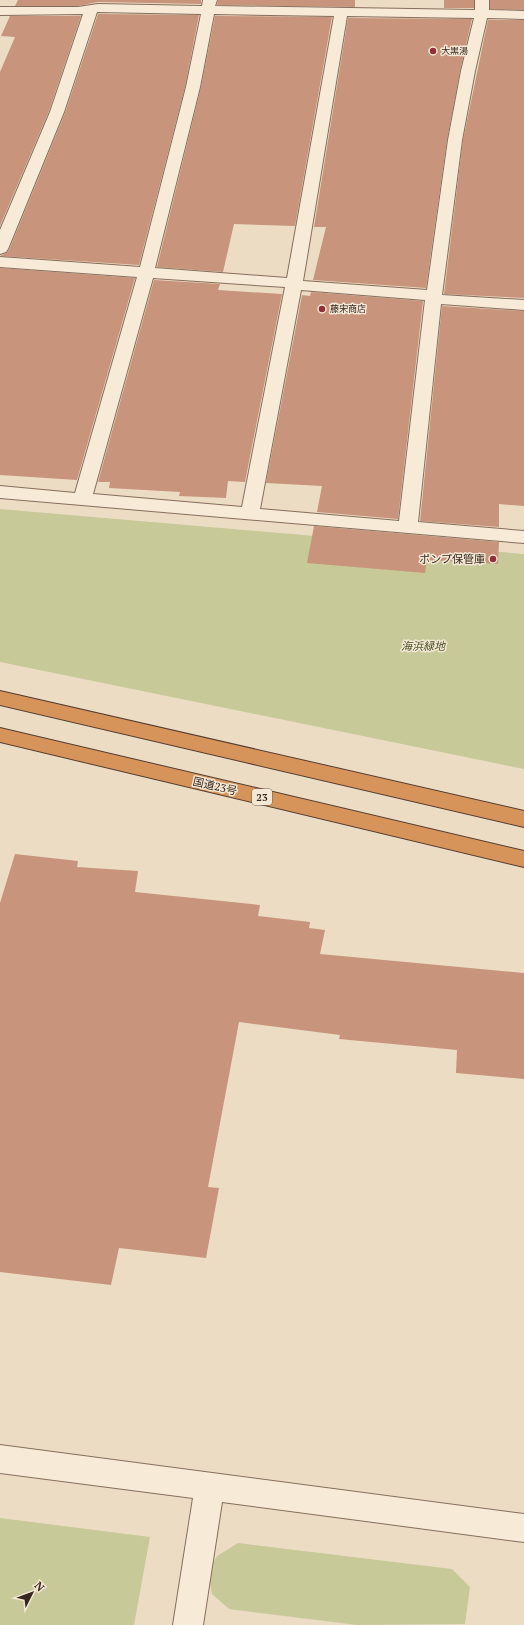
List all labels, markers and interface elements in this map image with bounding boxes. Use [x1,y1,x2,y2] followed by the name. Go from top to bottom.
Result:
[441,45,468,57] place label: 大黒湯
[428,46,438,56] marker: 大黒湯
[330,303,366,315] place label: 藤宋商店
[317,304,327,314] marker: 藤宋商店
[419,552,485,566] place label: ポンプ保管庫
[488,554,498,564] marker: ポンプ保管庫
[401,639,446,653] park label: 海浜緑地
[192,774,238,798] street label: 国道23号
[252,789,272,805] road number: 23
[12,1573,52,1613] north arrow
[31,1579,48,1595] text: N

